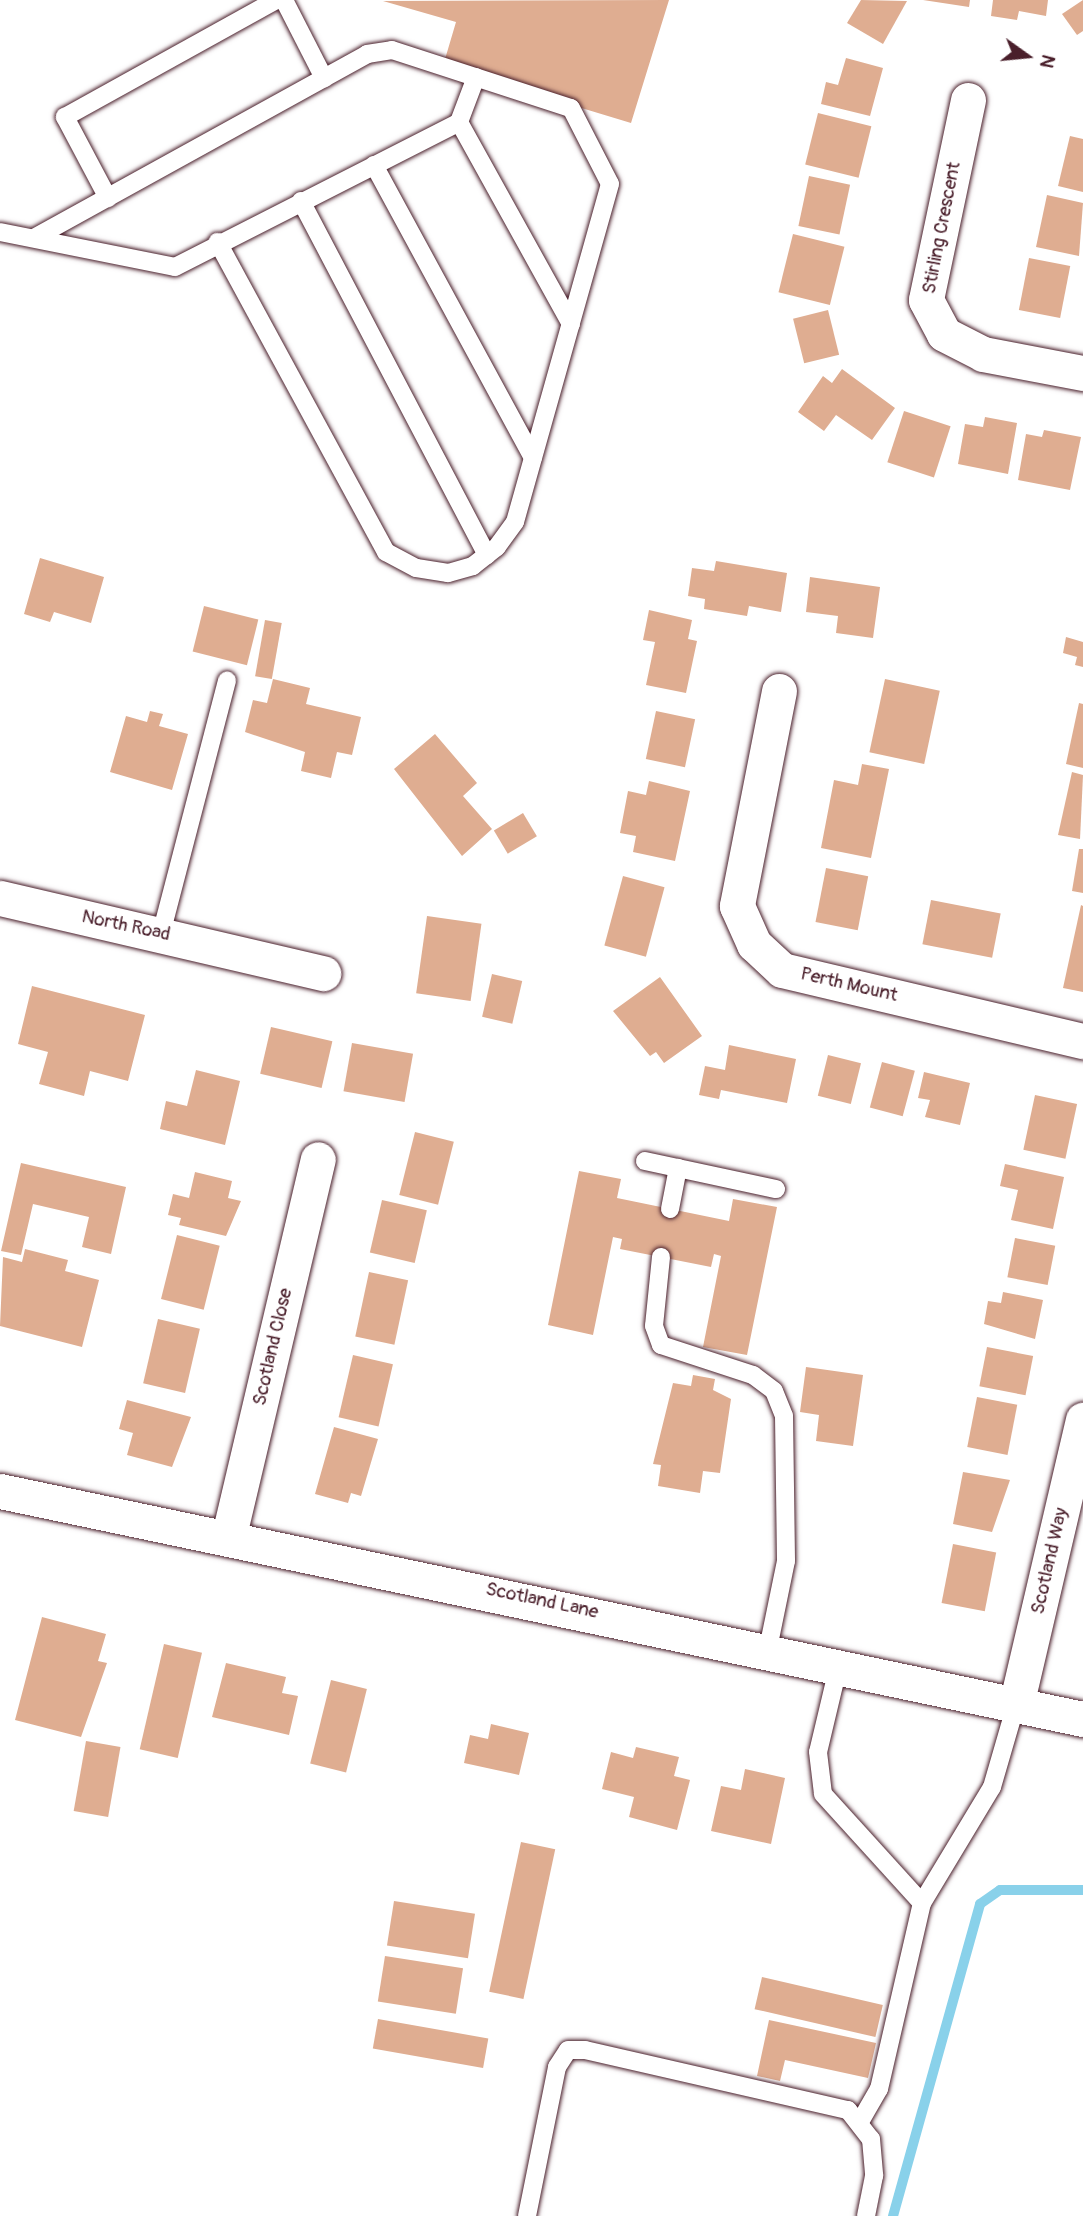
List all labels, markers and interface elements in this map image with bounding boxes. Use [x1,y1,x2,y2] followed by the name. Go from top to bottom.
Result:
[992,21,1062,91] north arrow
[1034,52,1061,71] text: N
[918,160,966,296] street label: Stirling Crescent
[80,906,172,946] street label: North Road
[798,963,900,1007] street label: Perth Mount
[248,1286,298,1408] street label: Scotland Close
[1027,1505,1073,1617] street label: Scotland Way
[484,1578,600,1624] street label: Scotland Lane

